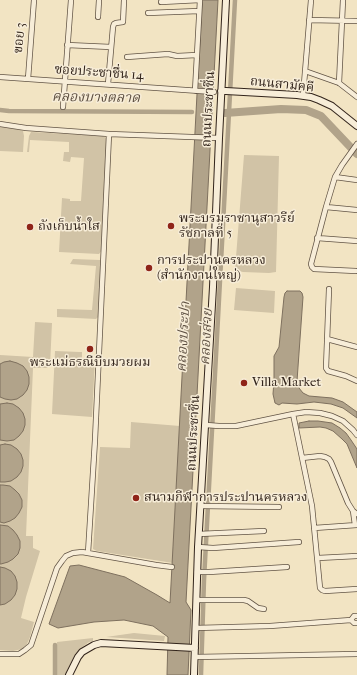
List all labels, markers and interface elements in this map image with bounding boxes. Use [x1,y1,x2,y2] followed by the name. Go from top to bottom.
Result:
[11,22,29,54] street label: ขอย 3
[54,62,144,84] street label: ซอยประชาชื่น 14
[199,71,219,147] street label: ถนนประชาชื่น
[249,74,315,96] street label: ถนนสามัคคี
[52,89,140,107] water label: คลองบางตลาด
[179,211,295,242] place label: พระบรมราชานุสาวรีย์ รัชกาลที่ 5
[38,219,100,235] place label: ถังเก็บน้ำใส
[166,221,176,231] marker: พระบรมราชานุสาวรีย์ รัชกาลที่ 5
[25,222,35,232] marker: ถังเก็บน้ำใส
[157,253,266,284] place label: การประปานครหลวง (สำนักงานใหญ่)
[144,263,154,273] marker: การประปานครหลวง (สำนักงานใหญ่)
[174,301,194,373] water label: คลองประปา
[197,308,217,366] water label: คลองส่วย
[85,344,95,354] marker: พระแม่ธรณีบีบมวยผม
[29,355,151,371] place label: พระแม่ธรณีบีบมวยผม
[252,375,321,391] place label: Villa Market
[239,378,249,388] marker: Villa Market
[184,395,204,471] street label: ถนนประชาชื่น
[144,490,307,506] place label: สนามกีฬาการประปานครหลวง
[131,493,141,503] marker: สนามกีฬาการประปานครหลวง

